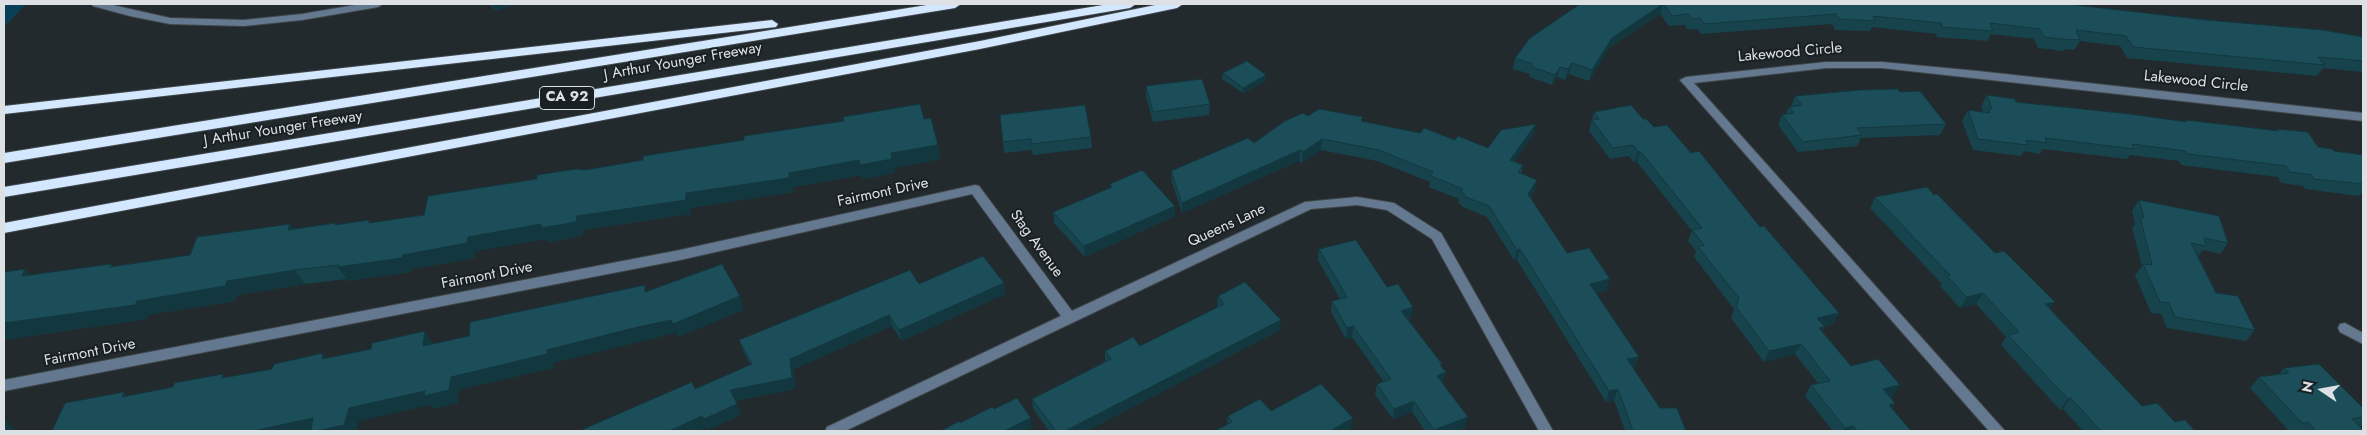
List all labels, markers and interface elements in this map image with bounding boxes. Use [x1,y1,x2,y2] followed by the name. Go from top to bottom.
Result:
[603,39,763,85] street label: J Arthur Younger Freeway
[1737,39,1843,67] street label: Lakewood Circle
[2143,68,2249,96] street label: Lakewood Circle
[540,86,594,110] road number: CA 92
[202,108,364,150] street label: J Arthur Younger Freeway
[836,175,930,211] street label: Fairmont Drive
[1186,200,1268,252] street label: Queens Lane
[1006,207,1066,281] street label: Stag Avenue
[440,258,534,294] street label: Fairmont Drive
[43,335,137,371] street label: Fairmont Drive
[2297,365,2347,415] north arrow
[2296,379,2318,394] text: N

